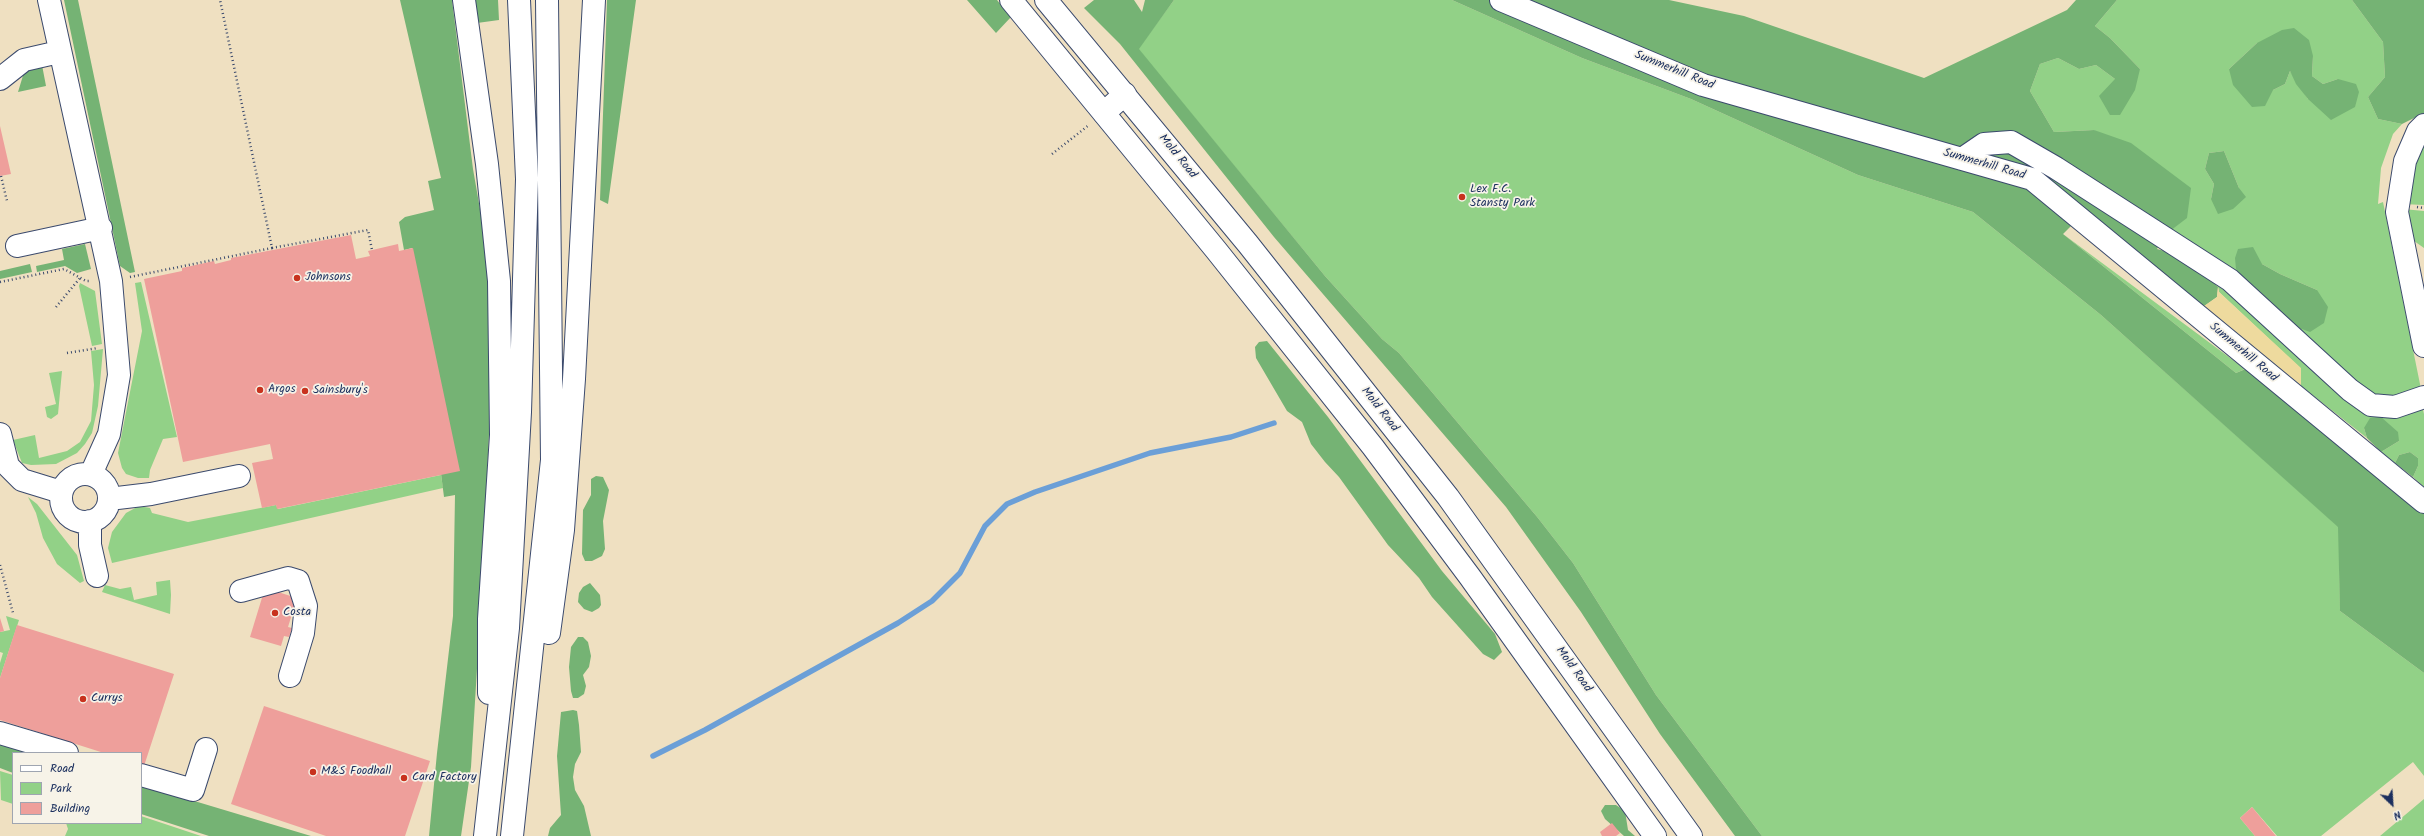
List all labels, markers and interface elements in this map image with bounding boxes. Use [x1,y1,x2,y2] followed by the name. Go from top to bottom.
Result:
[1632,48,1716,94] street label: Summerhill Road
[1155,132,1199,182] street label: Mold Road
[1941,146,2027,184] street label: Summerhill Road
[1470,183,1535,211] place label: Lex F.C. Stansty Park
[1457,192,1467,202] marker: Lex F.C. Stansty Park
[305,271,351,285] place label: Johnsons
[292,273,302,283] marker: Johnsons
[2206,320,2280,386] street label: Summerhill Road
[268,383,296,397] place label: Argos
[313,384,368,398] place label: Sainsbury's
[255,385,265,395] marker: Argos
[1357,385,1401,435] street label: Mold Road
[300,386,310,396] marker: Sainsbury's
[283,606,311,620] place label: Costa
[270,608,280,618] marker: Costa
[1552,644,1594,696] street label: Mold Road
[91,692,123,706] place label: Currys
[78,694,88,704] marker: Currys
[12,752,142,824] legend
[50,759,74,778] text: Road
[321,765,391,779] place label: M&S Foodhall
[308,767,318,777] marker: M&S Foodhall
[412,771,477,785] place label: Card Factory
[399,773,409,783] marker: Card Factory
[50,779,72,798] text: Park
[2372,784,2412,824] north arrow
[50,799,90,818] text: Building
[2390,805,2404,824] text: N

